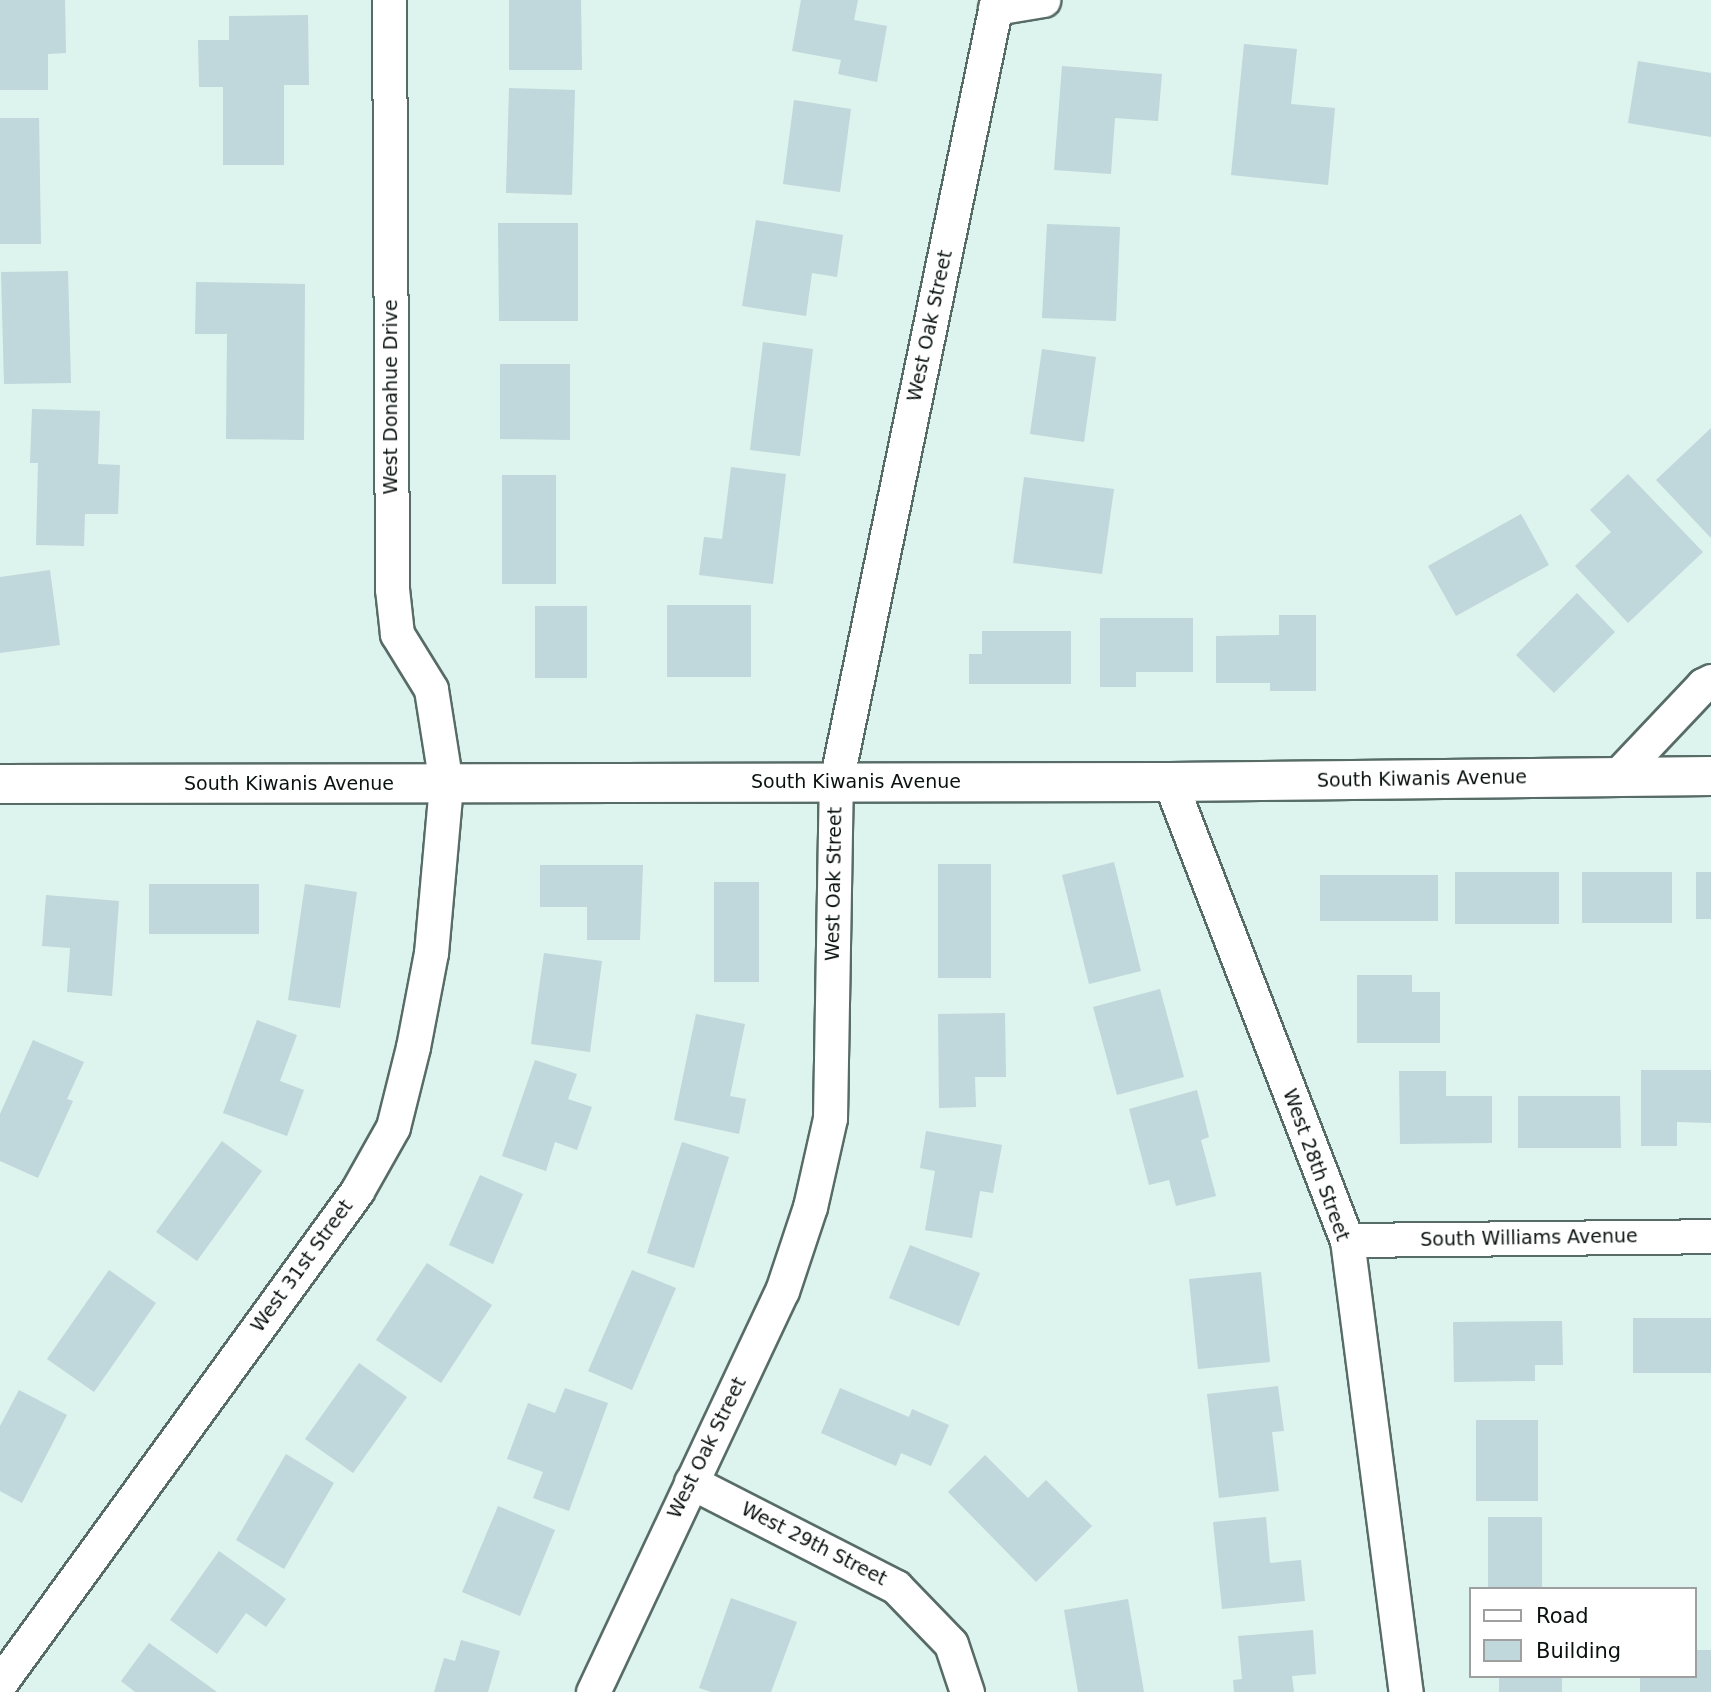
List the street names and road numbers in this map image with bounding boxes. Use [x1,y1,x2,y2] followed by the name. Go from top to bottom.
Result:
[903,248,957,404] street label: West Oak Street
[380,299,402,495] street label: West Donahue Drive
[1317,766,1527,792] street label: South Kiwanis Avenue
[751,771,961,793] street label: South Kiwanis Avenue
[184,773,394,795] street label: South Kiwanis Avenue
[821,807,847,961] street label: West Oak Street
[1278,1086,1354,1244] street label: West 28th Street
[246,1195,358,1337] street label: West 31st Street
[1420,1225,1638,1251] street label: South Williams Avenue
[663,1374,751,1522] street label: West Oak Street
[737,1497,891,1591] street label: West 29th Street

